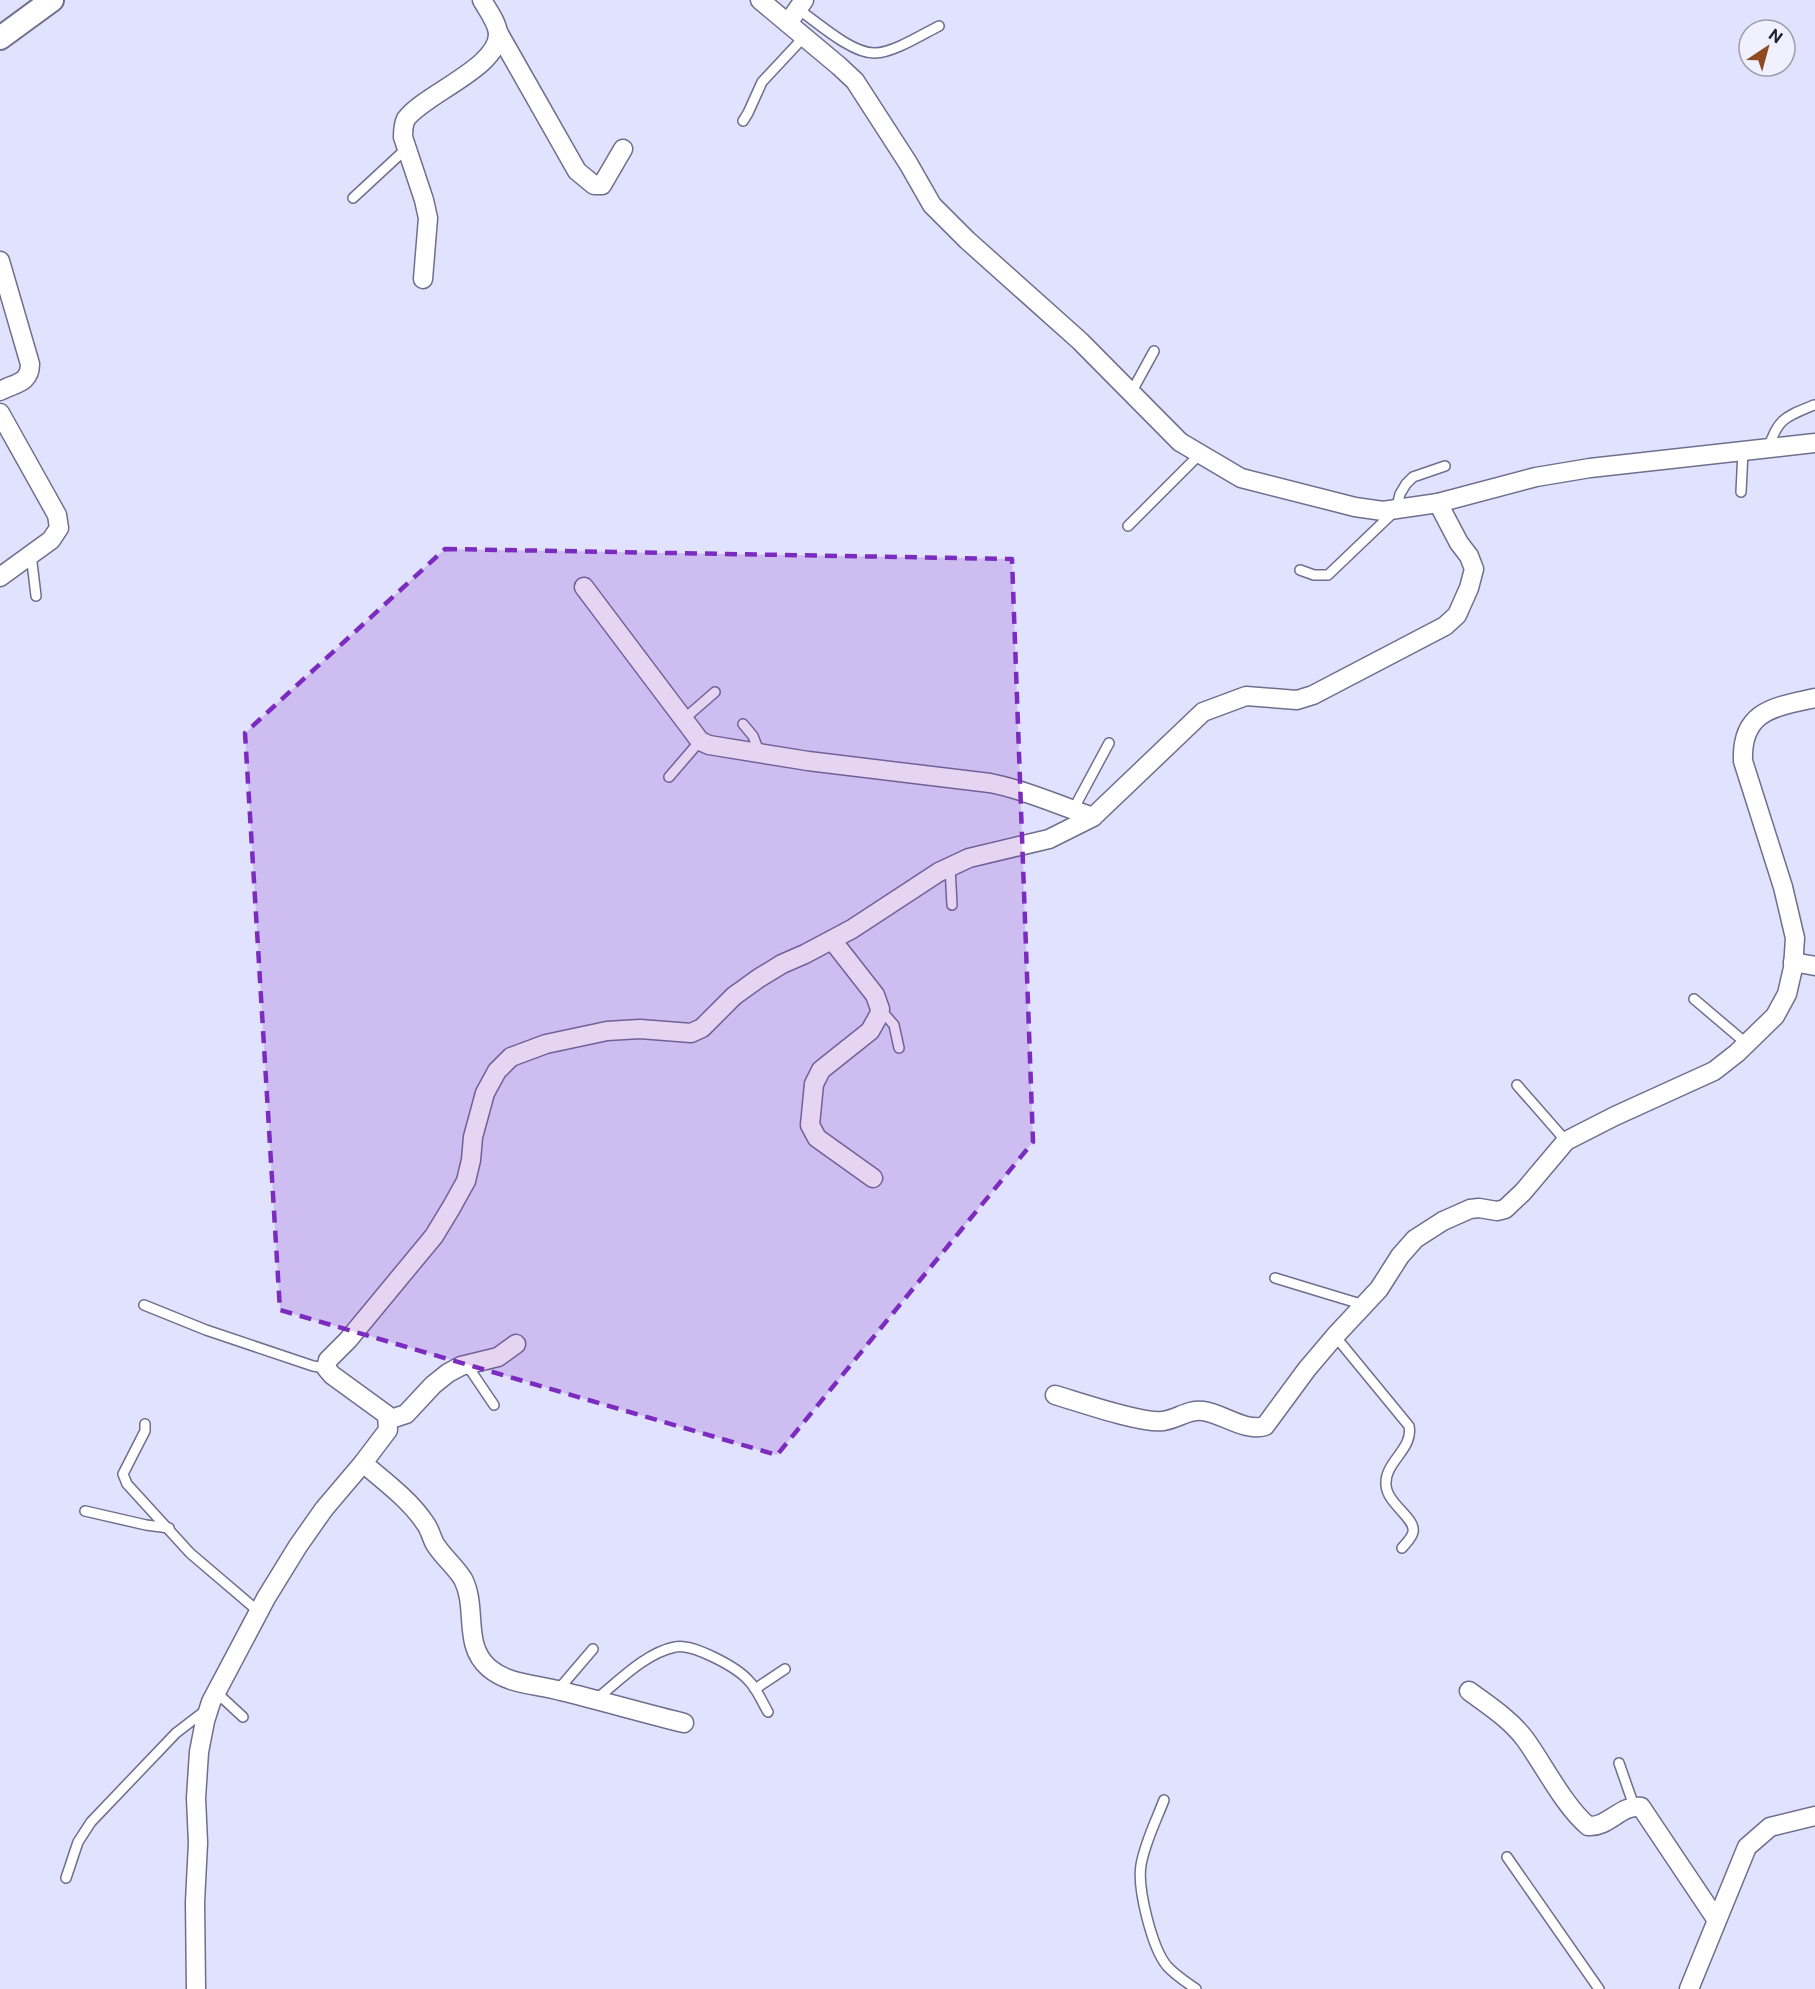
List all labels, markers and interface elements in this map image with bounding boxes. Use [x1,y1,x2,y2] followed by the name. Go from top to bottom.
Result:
[1737,18,1797,78] north arrow
[1765,25,1786,48] text: N

